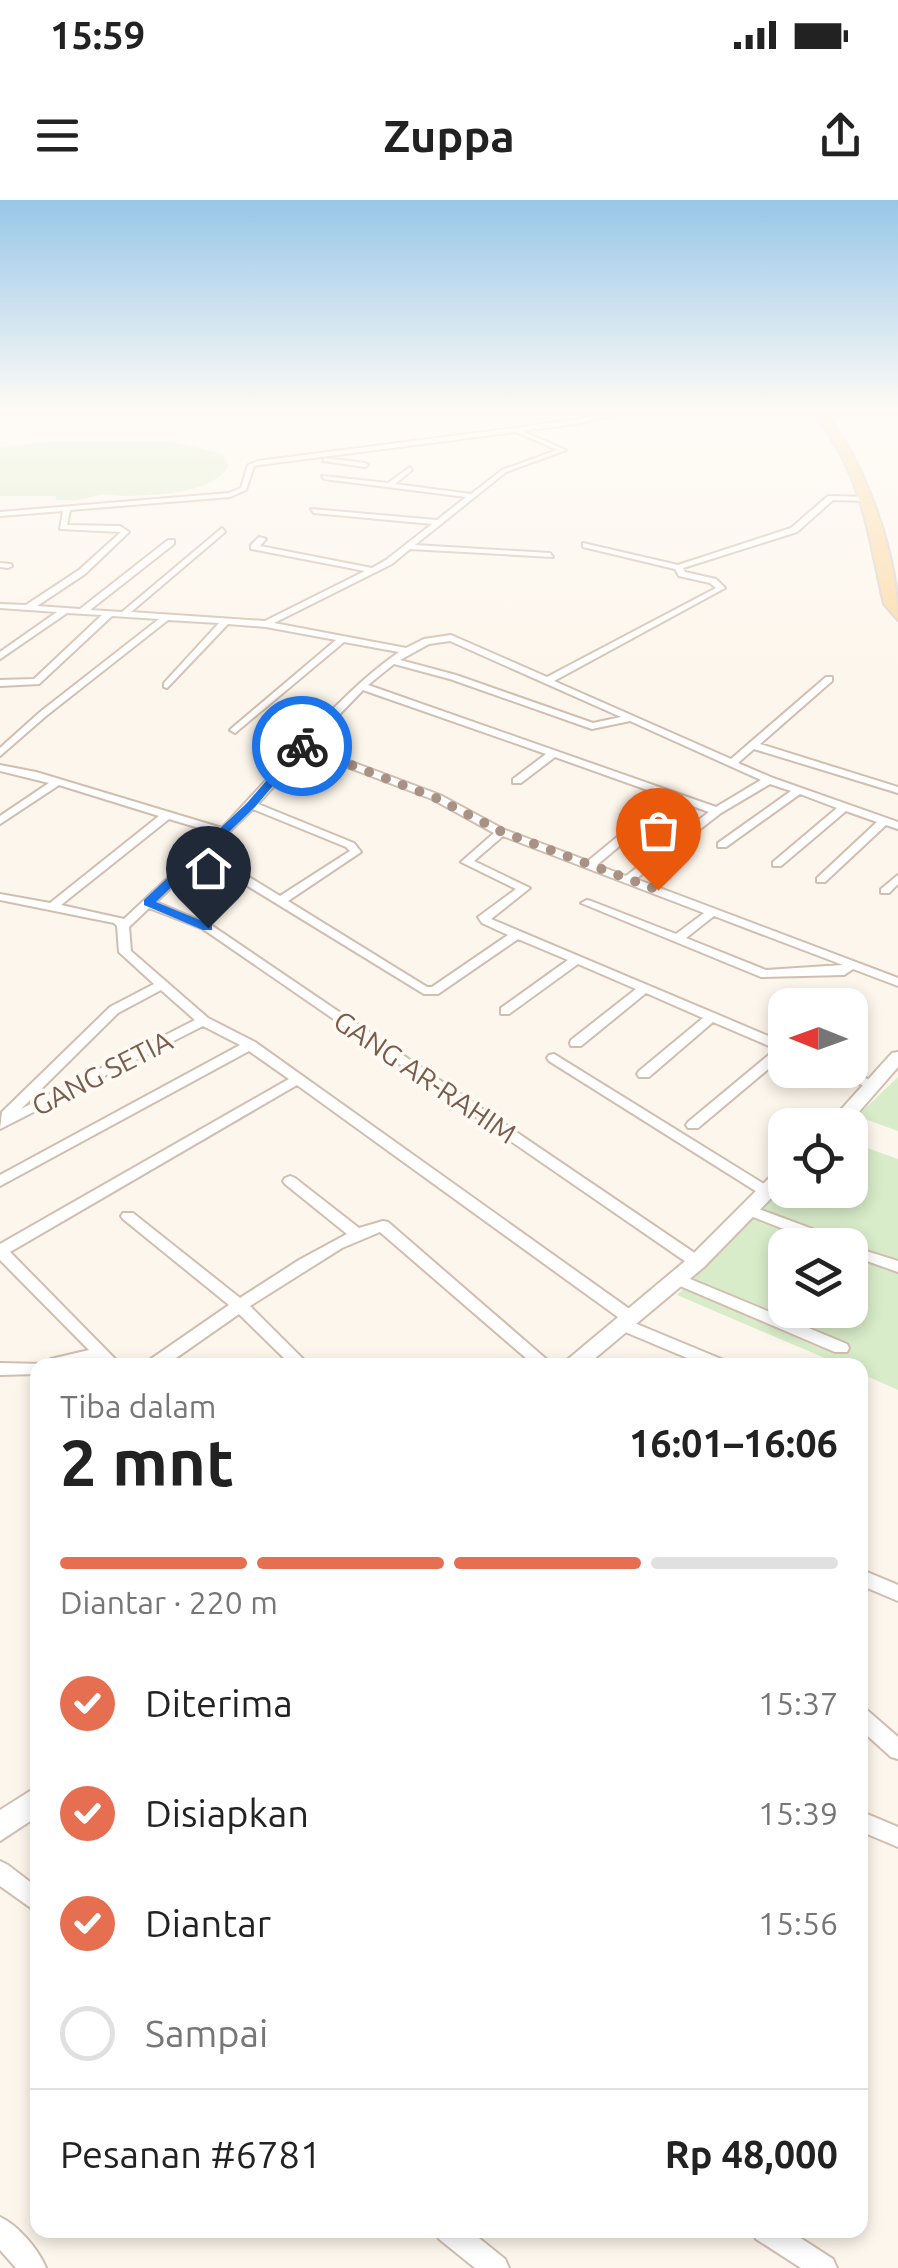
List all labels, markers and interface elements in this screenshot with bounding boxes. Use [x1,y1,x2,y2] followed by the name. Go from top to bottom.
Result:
[50,14,145,56] text: 15:59
[30,108,85,163] icon: menu
[813,108,868,163] icon: share
[383,110,515,161] text: Zuppa
[252,696,352,796] courier
[275,719,330,774] icon: bike
[616,788,701,891] pin
[631,803,686,858] icon: bag
[166,826,251,929] pin
[181,841,236,896] icon: home
[768,988,868,1088] north arrow
[768,988,868,1328] map controls
[328,1004,522,1149] street label: GANG AR-RAHIM
[27,1024,177,1121] street label: GANG SETIA
[768,1108,868,1208] button: locate
[768,1228,868,1328] button: layers
[60,1388,216,1424] text: Tiba dalam
[629,1422,838,1464] text: 16:01–16:06
[60,1425,234,1498] text: 2 mnt
[60,1584,278,1620] text: Diantar · 220 m
[60,1676,115,1731] icon: check
[145,1682,293,1724] text: Diterima
[758,1685,838,1721] text: 15:37
[60,1786,115,1841] icon: check
[145,1792,309,1834] text: Disiapkan
[758,1795,838,1831] text: 15:39
[60,1896,115,1951] icon: check
[145,1902,271,1944] text: Diantar
[758,1905,838,1941] text: 15:56
[145,2012,268,2054] text: Sampai
[60,2133,321,2175] text: Pesanan #6781
[665,2133,838,2175] text: Rp 48,000

